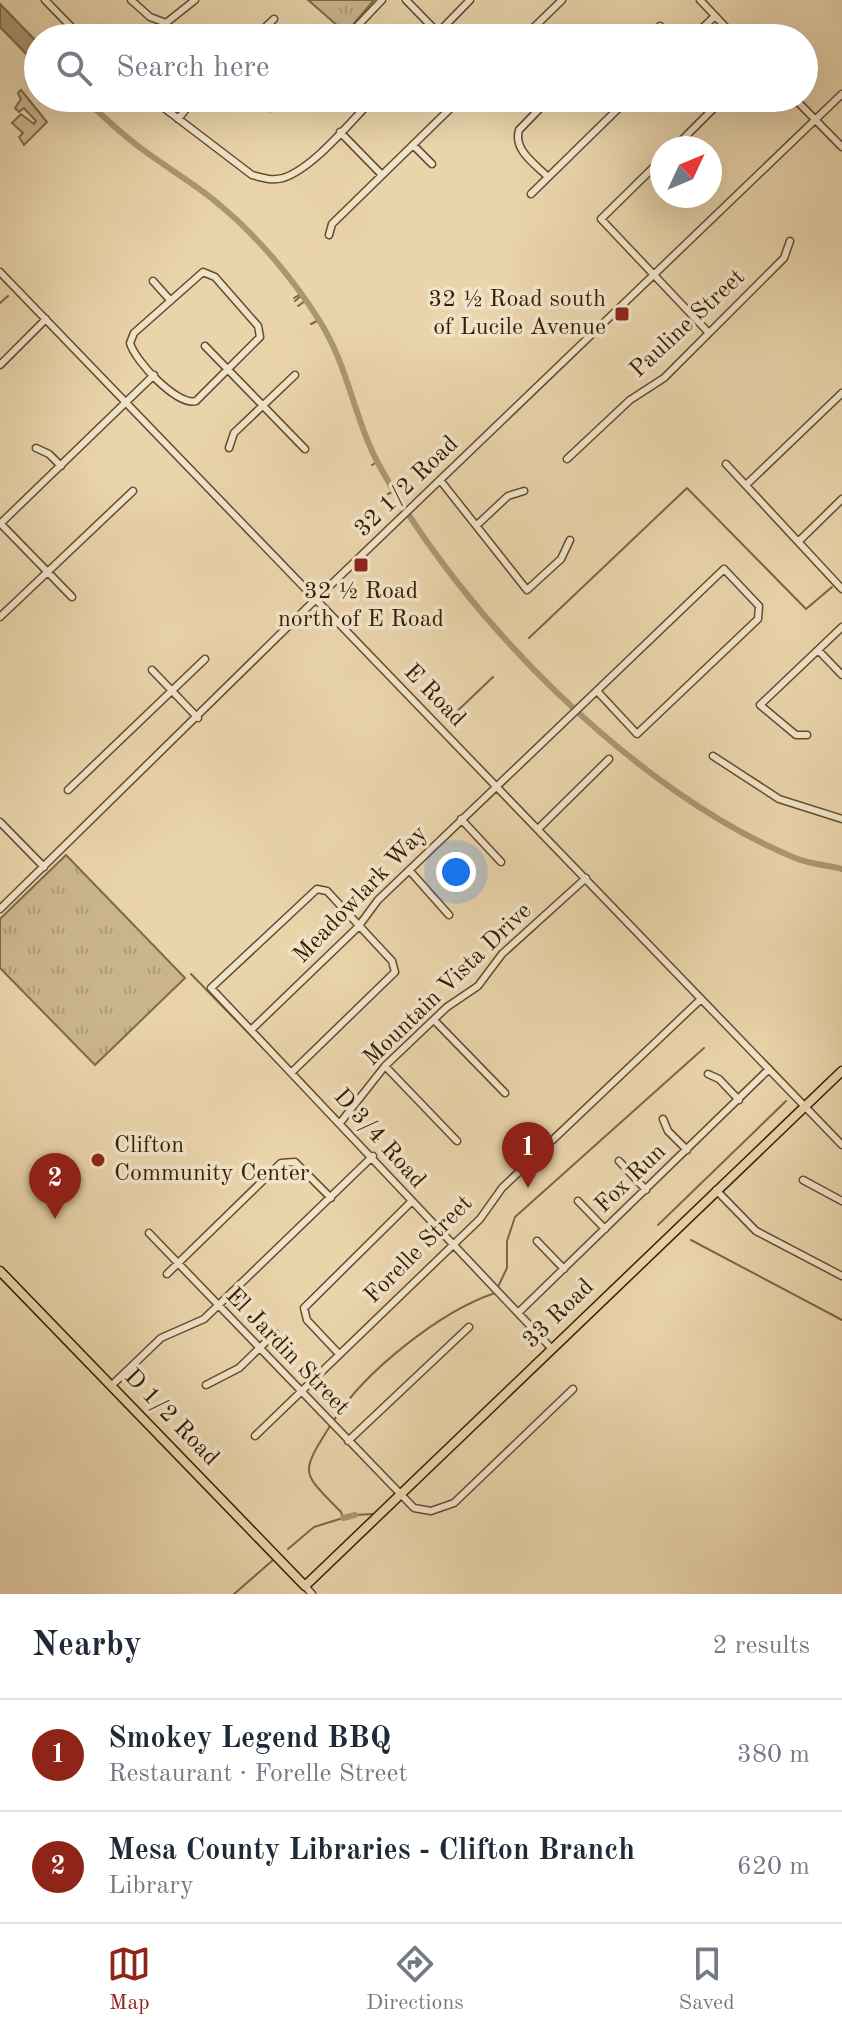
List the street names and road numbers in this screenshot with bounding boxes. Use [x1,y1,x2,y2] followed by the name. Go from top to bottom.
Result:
[626,265,750,383] street label: Pauline Street
[351,432,463,542] street label: 32 1/2 Road
[399,660,469,732] street label: E Road
[290,821,433,968] street label: Meadowlark Way
[359,899,537,1071] street label: Mountain Vista Drive
[329,1085,429,1193] street label: D 3/4 Road
[591,1140,671,1218] street label: Fox Run
[360,1191,478,1309] street label: Forelle Street
[519,1275,599,1353] street label: 33 Road
[220,1284,354,1420] street label: El Jardin Street
[119,1365,223,1471] street label: D 1/2 Road

